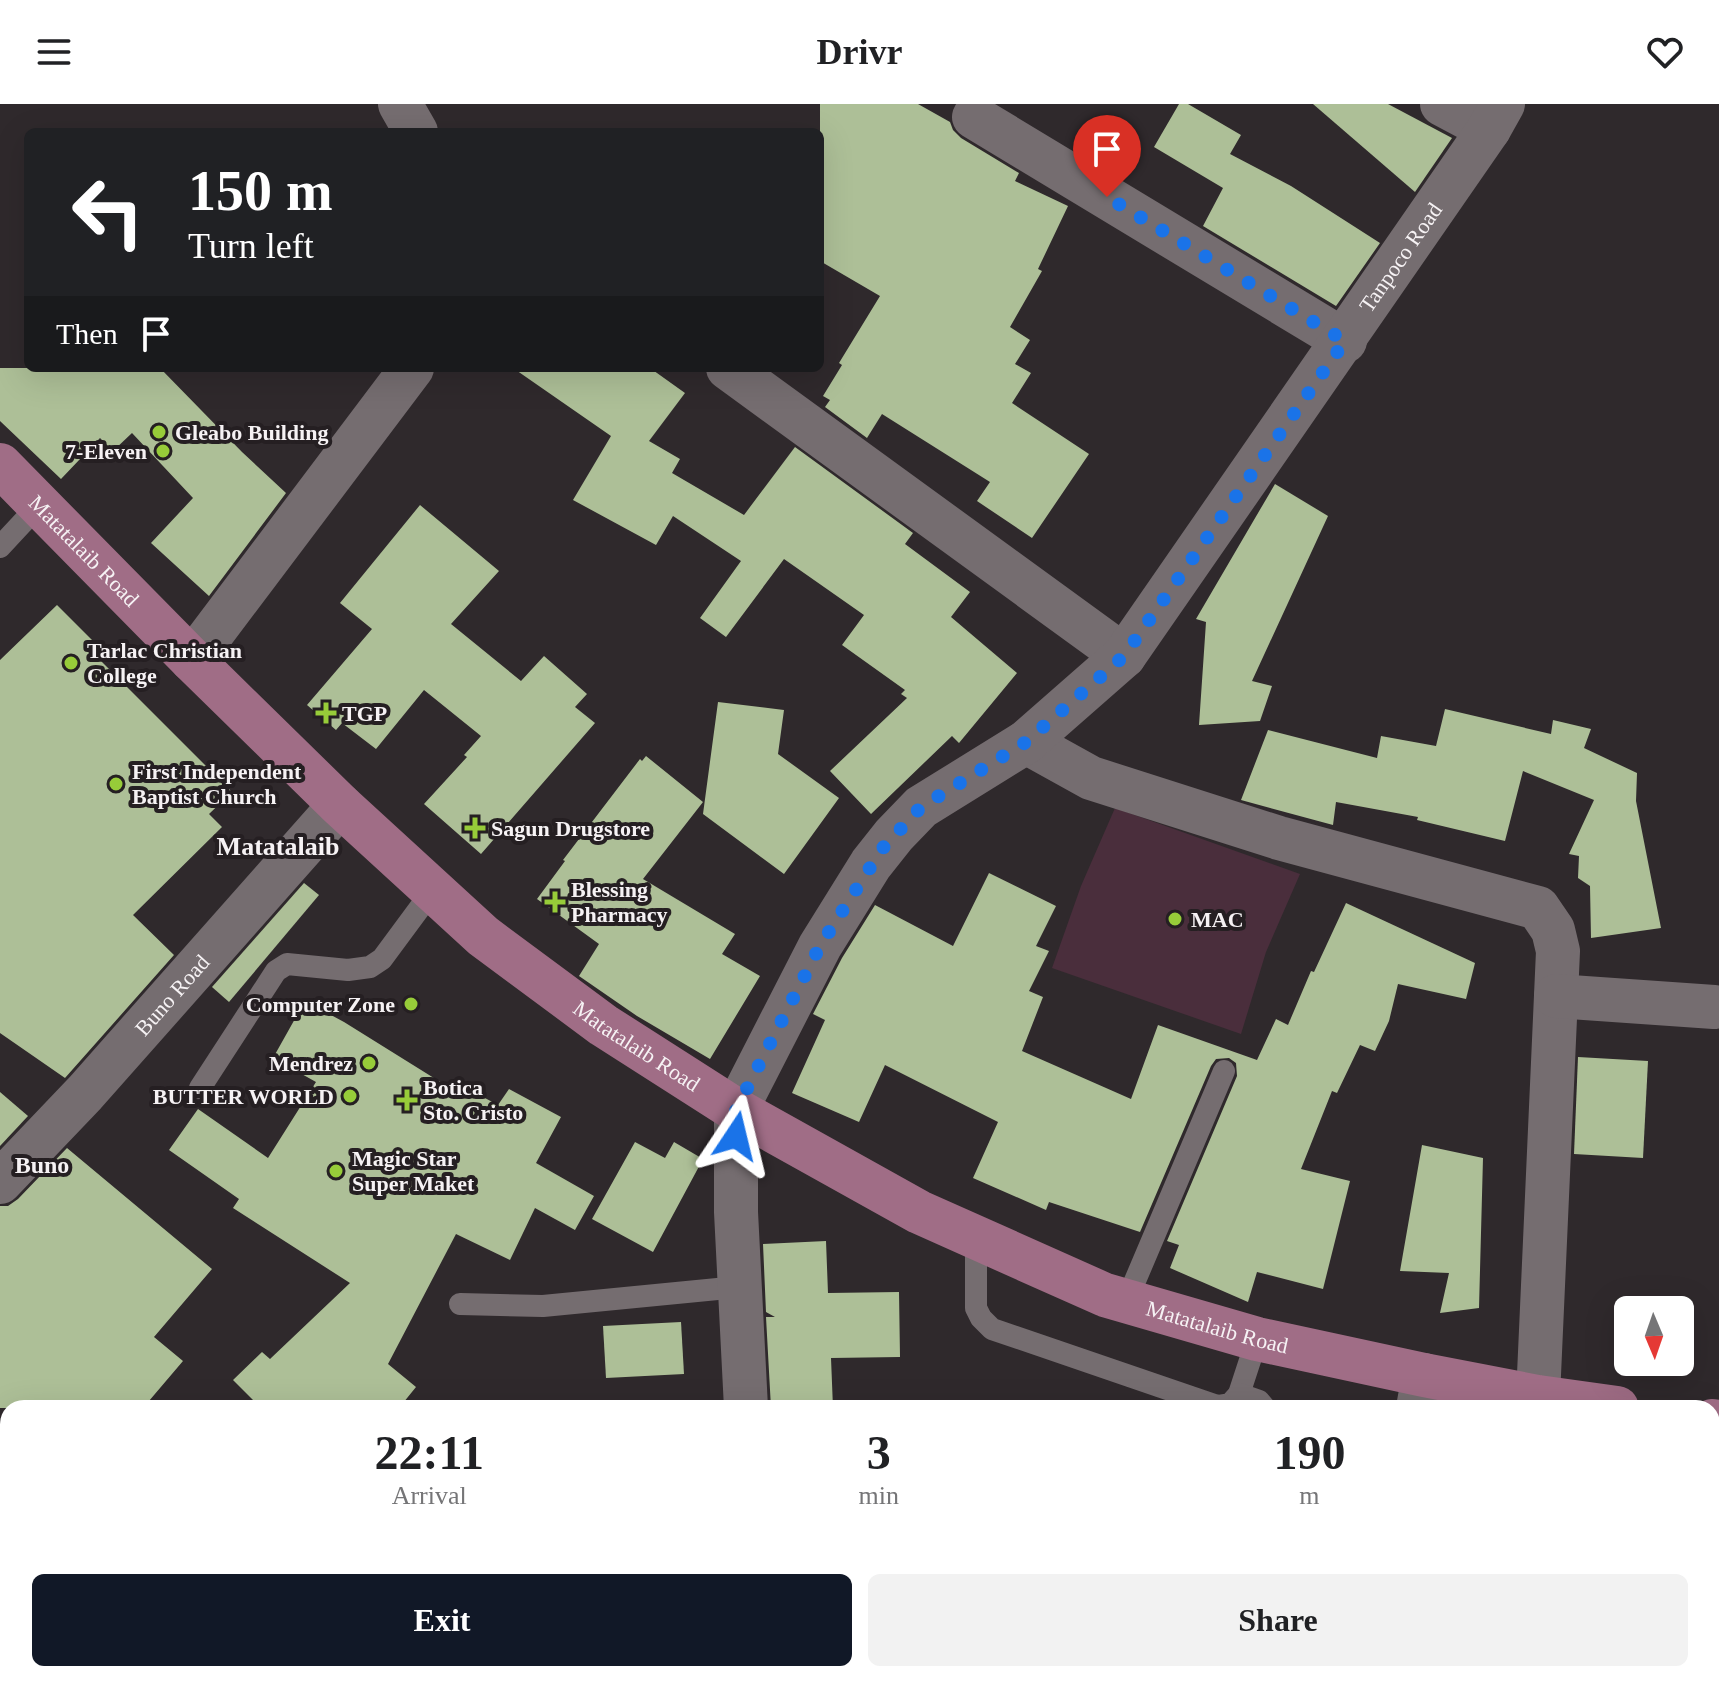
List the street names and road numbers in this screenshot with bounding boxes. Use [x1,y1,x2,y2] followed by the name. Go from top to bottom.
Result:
[1354,198,1447,317] street label: Tanpoco Road
[24,490,144,611] street label: Matatalaib Road
[129,949,214,1041] street label: Buno Road
[569,995,705,1096] street label: Matatalaib Road
[1144,1295,1291,1358] street label: Matatalaib Road

